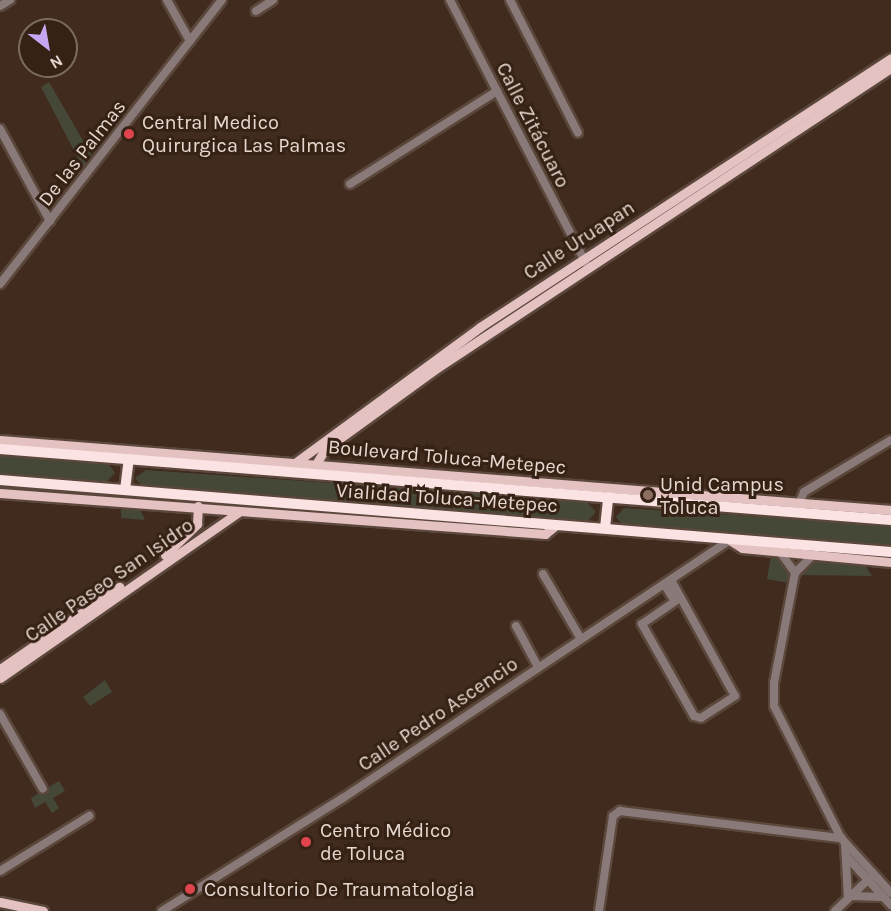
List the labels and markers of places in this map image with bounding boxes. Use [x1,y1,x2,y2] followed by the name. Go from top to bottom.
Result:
[142,110,346,157] place label: Central Medico Quirurgica Las Palmas
[120,125,138,143] marker: Central Medico Quirurgica Las Palmas
[660,472,784,519] place label: Unid Campus Toluca
[641,488,655,502] marker: Unid Campus Toluca
[320,819,451,866] place label: Centro Médico de Toluca
[297,833,315,851] marker: Centro Médico de Toluca
[204,877,475,901] place label: Consultorio De Traumatologia
[181,880,199,898] marker: Consultorio De Traumatologia

